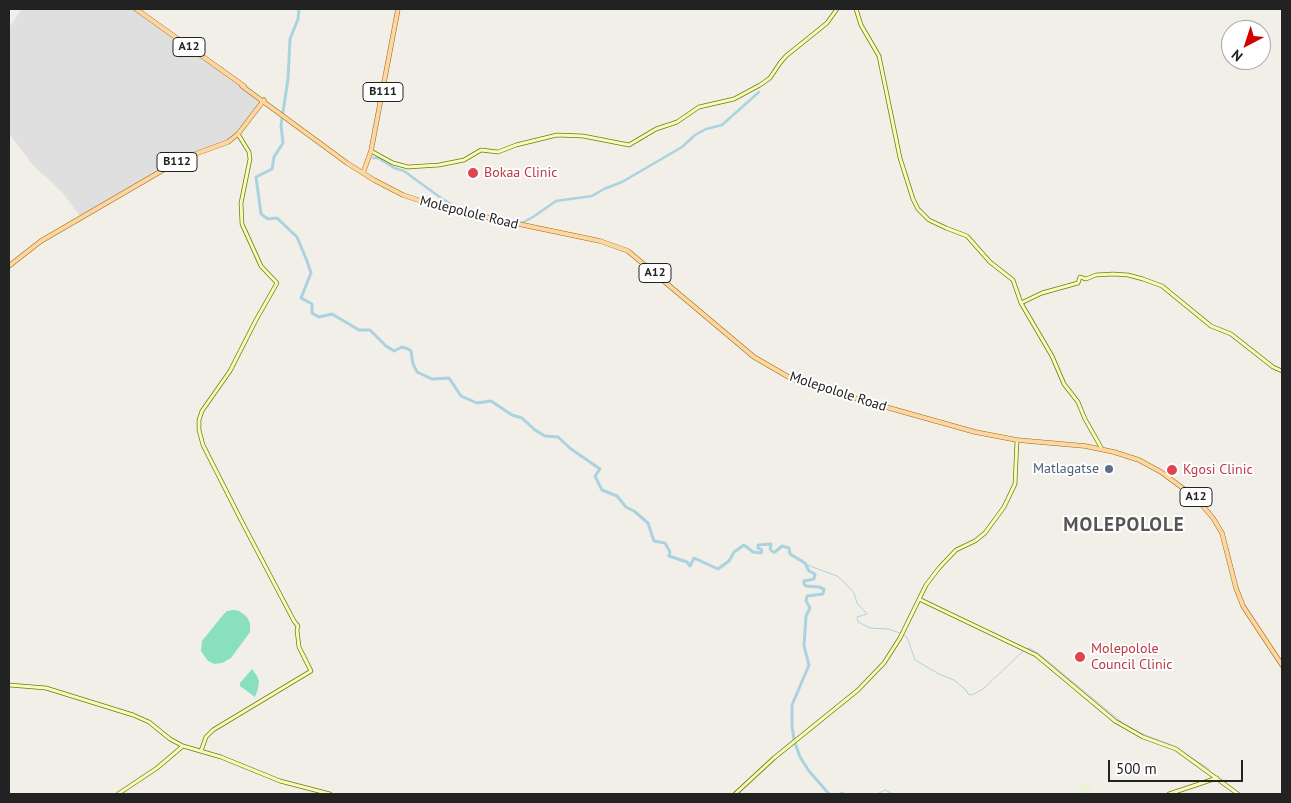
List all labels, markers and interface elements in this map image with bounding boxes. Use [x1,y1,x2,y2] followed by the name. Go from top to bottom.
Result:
[1221,20,1271,70] north arrow
[173,38,205,56] road number: A12
[1228,46,1246,66] text: N
[363,82,403,101] road number: B111
[157,152,197,172] road number: B112
[484,165,558,181] place label: Bokaa Clinic
[466,166,480,180] marker: Bokaa Clinic
[418,193,520,233] street label: Molepolole Road
[639,264,671,282] road number: A12
[787,368,889,416] street label: Molepolole Road
[1033,461,1099,477] place label: Matlagatse
[1183,462,1253,478] place label: Kgosi Clinic
[1103,463,1115,475] marker: Matlagatse
[1165,463,1179,477] marker: Kgosi Clinic
[1180,488,1212,507] road number: A12
[1062,515,1186,537] district label: MOLEPOLOLE
[1091,641,1173,674] place label: Molepolole Council Clinic
[1073,650,1087,664] marker: Molepolole Council Clinic
[1111,750,1246,782] scale bar
[1116,759,1157,778] text: 500 m

